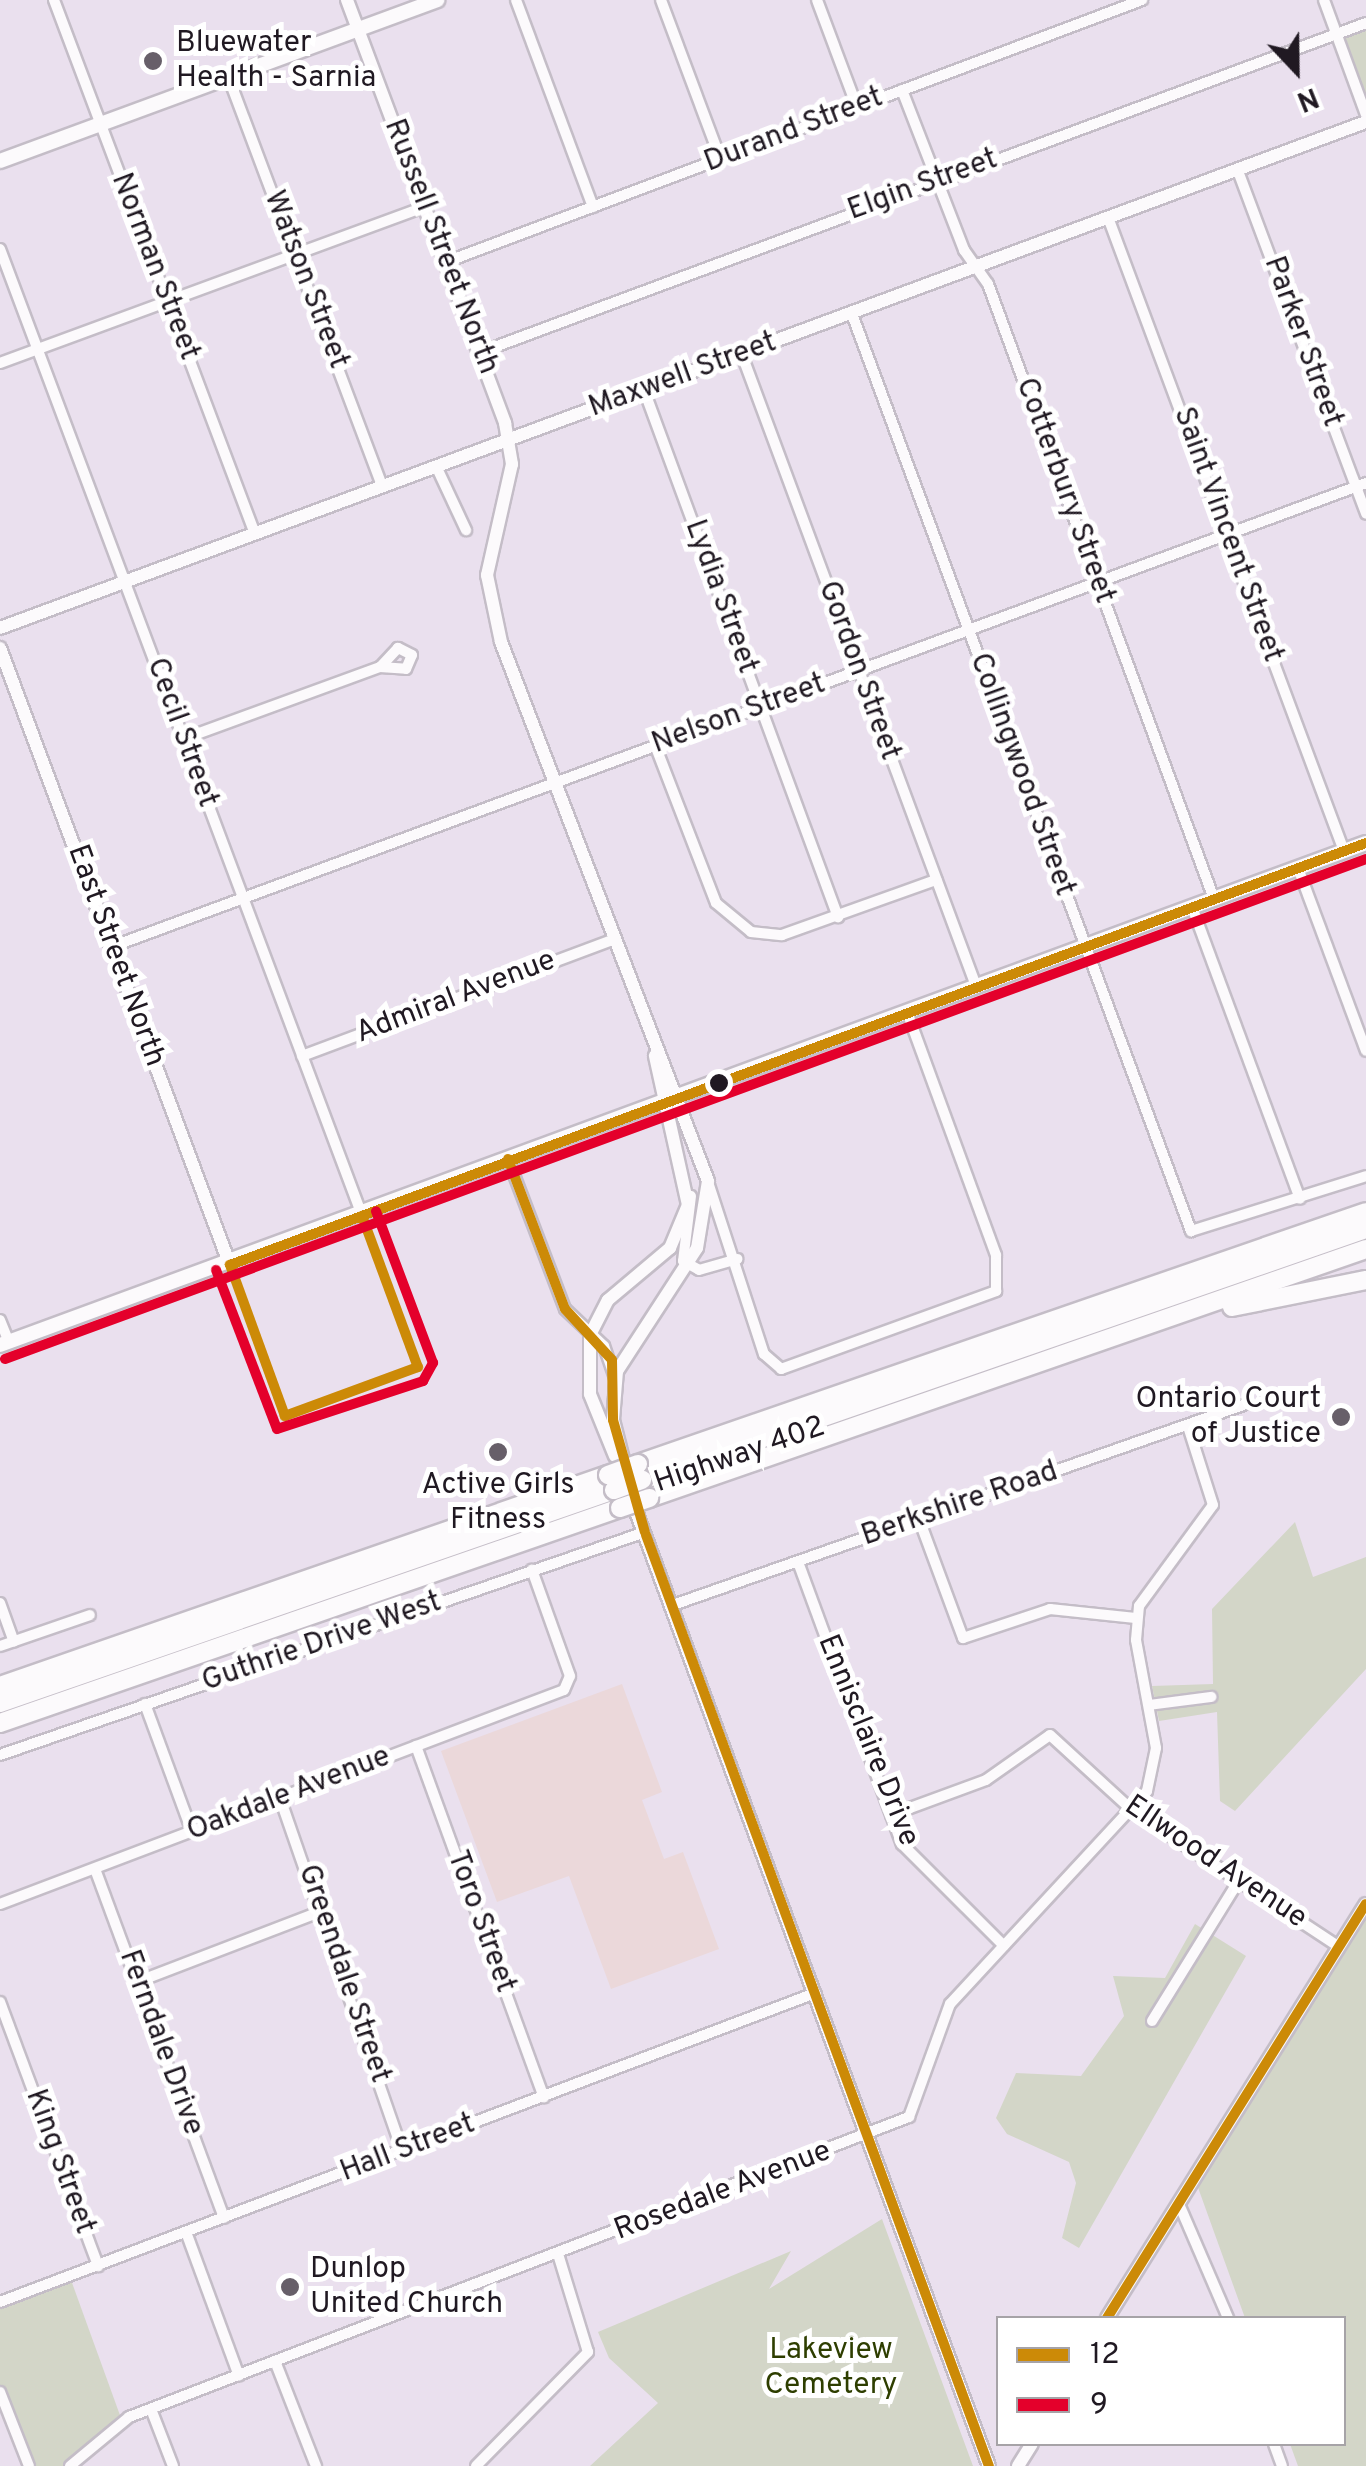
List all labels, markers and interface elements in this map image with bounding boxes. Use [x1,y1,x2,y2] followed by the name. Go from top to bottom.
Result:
[1246,20,1346,120] north arrow
[176,26,376,96] place label: Bluewater Health - Sarnia
[140,48,166,74] marker: Bluewater Health - Sarnia
[1291,77,1323,118] text: N
[699,80,889,182] street label: Durand Street
[375,114,505,380] street label: Russell Street North
[843,142,1003,230] street label: Elgin Street
[102,168,206,366] street label: Norman Street
[255,186,355,374] street label: Watson Street
[1255,252,1349,432] street label: Parker Street
[584,325,782,427] street label: Maxwell Street
[1007,373,1121,609] street label: Cotterbury Street
[1164,402,1290,668] street label: Saint Vincent Street
[676,515,764,679] street label: Lydia Street
[809,576,907,766] street label: Gordon Street
[960,649,1082,901] street label: Collingwood Street
[137,653,225,813] street label: Cecil Street
[647,667,831,763] street label: Nelson Street
[58,840,172,1072] street label: East Street North
[351,943,561,1053] street label: Admiral Avenue
[709,1073,729,1093] unlabelled marker
[1136,1382,1321,1452] place label: Ontario Court of Justice
[1330,1406,1352,1428] marker: Ontario Court of Justice
[650,1410,830,1502] street label: Highway 402
[487,1441,509,1463] marker: Active Girls Fitness
[857,1455,1063,1555] street label: Berkshire Road
[421,1468,575,1538] place label: Active Girls Fitness
[197,1585,447,1701] street label: Guthrie Drive West
[808,1630,926,1852] street label: Ennisclaire Drive
[182,1739,396,1851] street label: Oakdale Avenue
[1116,1788,1314,1938] street label: Ellwood Avenue
[438,1846,522,1998] street label: Toro Street
[289,1860,397,2088] street label: Greendale Street
[110,1945,210,2141] street label: Ferndale Drive
[16,2085,102,2239] street label: King Street
[336,2107,480,2191] street label: Hall Street
[609,2134,837,2250] street label: Rosedale Avenue
[310,2252,503,2322] place label: Dunlop United Church
[279,2276,301,2298] marker: Dunlop United Church
[996,2316,1346,2446] legend
[765,2333,897,2404] park label: Lakeview Cemetery
[1090,2337,1120,2374] text: 12
[1090,2387,1108,2424] text: 9

